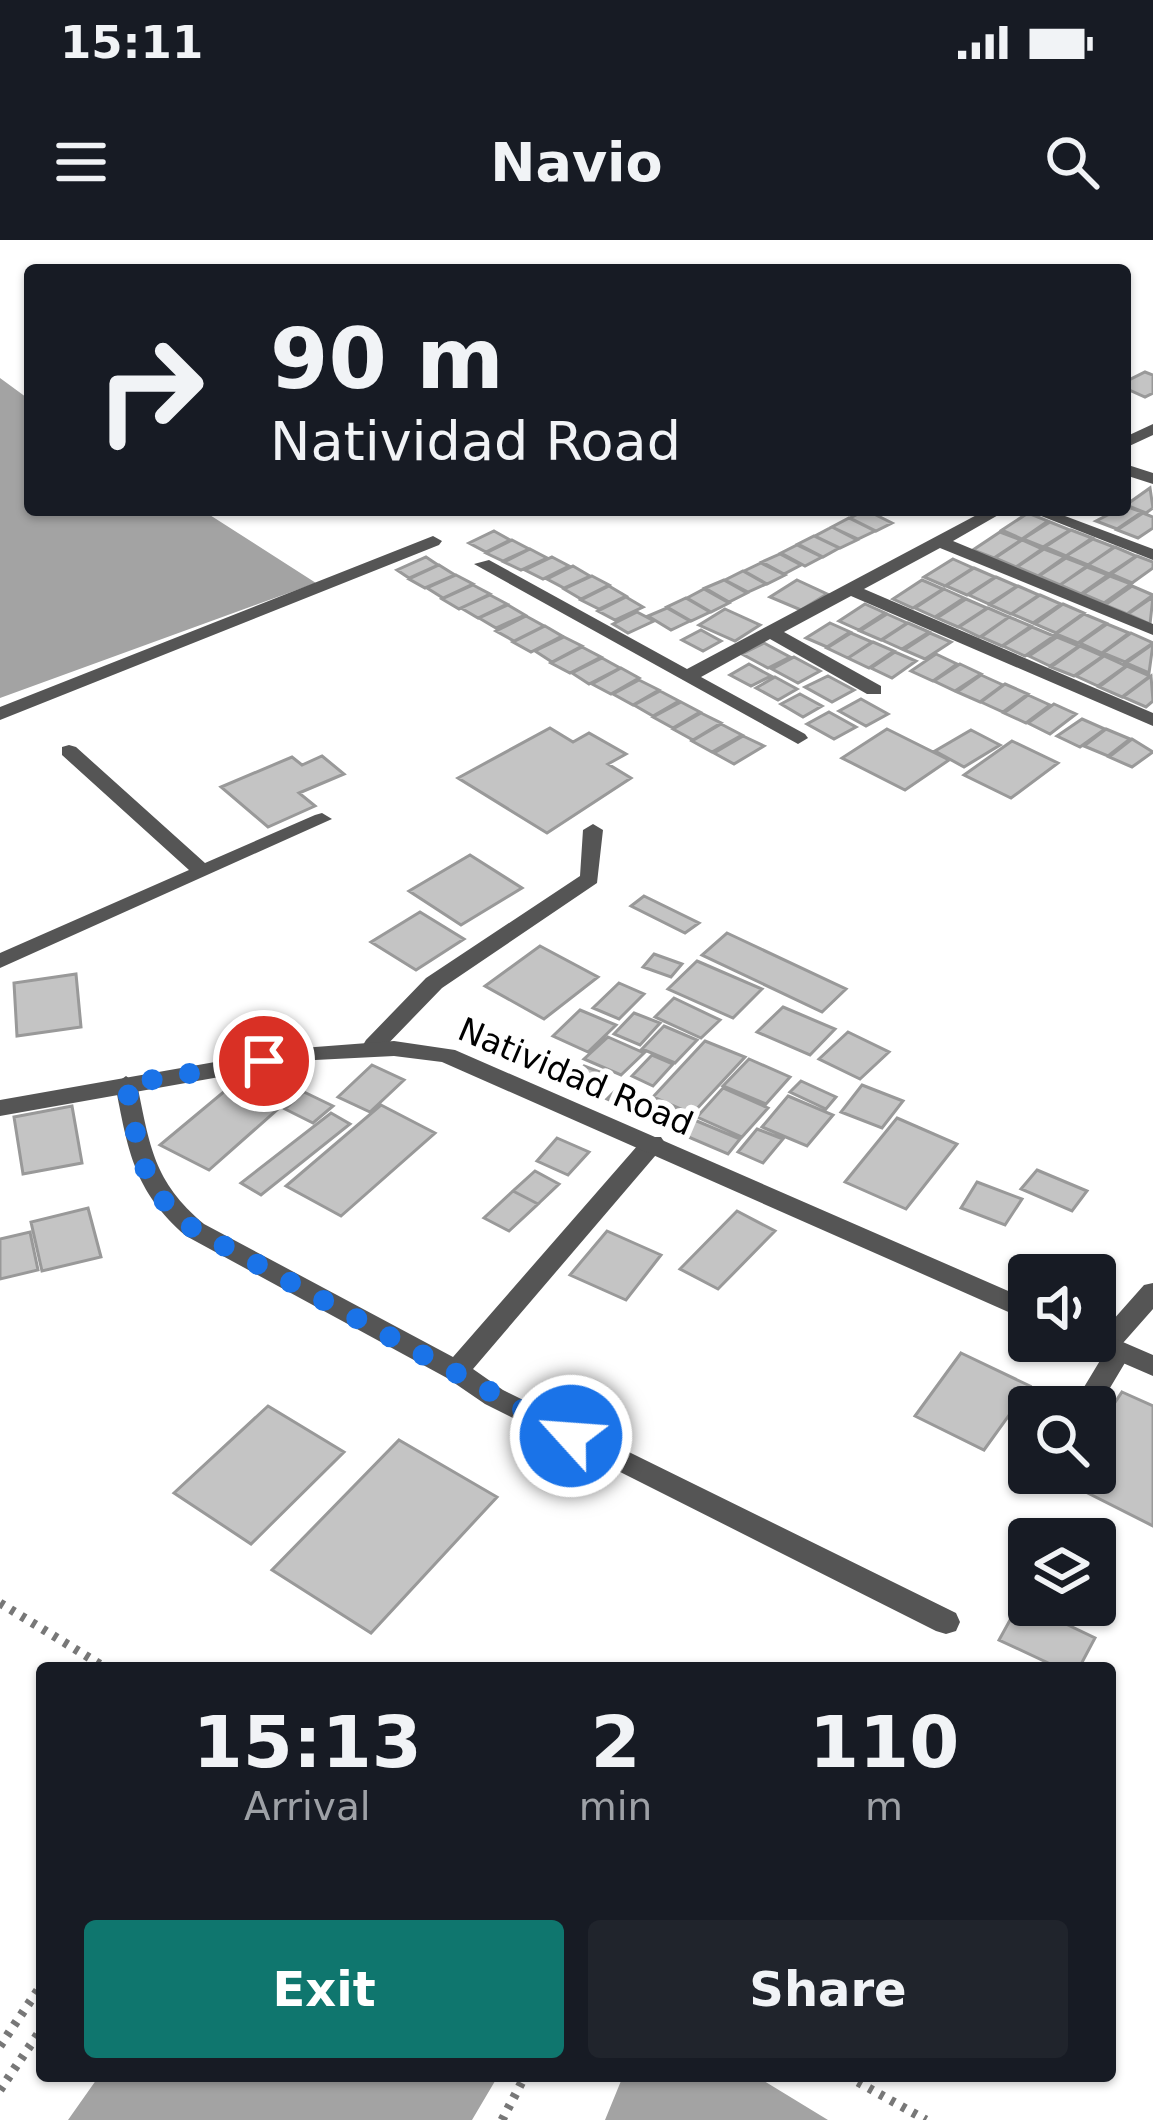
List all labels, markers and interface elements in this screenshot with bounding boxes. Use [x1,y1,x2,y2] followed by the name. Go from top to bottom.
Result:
[60,16,203,69] text: 15:11
[48,129,114,195] icon: menu
[1039,129,1105,195] icon: search
[490,131,663,194] text: Navio
[270,310,504,408] text: 90 m
[72,312,228,468] icon: right
[270,410,681,473] text: Natividad Road
[453,1009,699,1143] street label: Natividad Road
[213,1010,315,1112] pin
[231,1028,297,1094] icon: arrive
[1008,1254,1116,1626] map controls
[1008,1254,1116,1362] button: sound
[508,1373,634,1499] position arrow
[1008,1386,1116,1494] button: search
[1008,1518,1116,1626] button: layers
[193,1700,422,1784] text: 15:13
[590,1700,640,1784] text: 2
[809,1700,959,1784] text: 110
[244,1784,371,1829] text: Arrival
[579,1784,652,1829] text: min
[865,1784,903,1829] text: m
[84,1920,564,2058] button: Exit
[588,1920,1068,2058] button: Share

